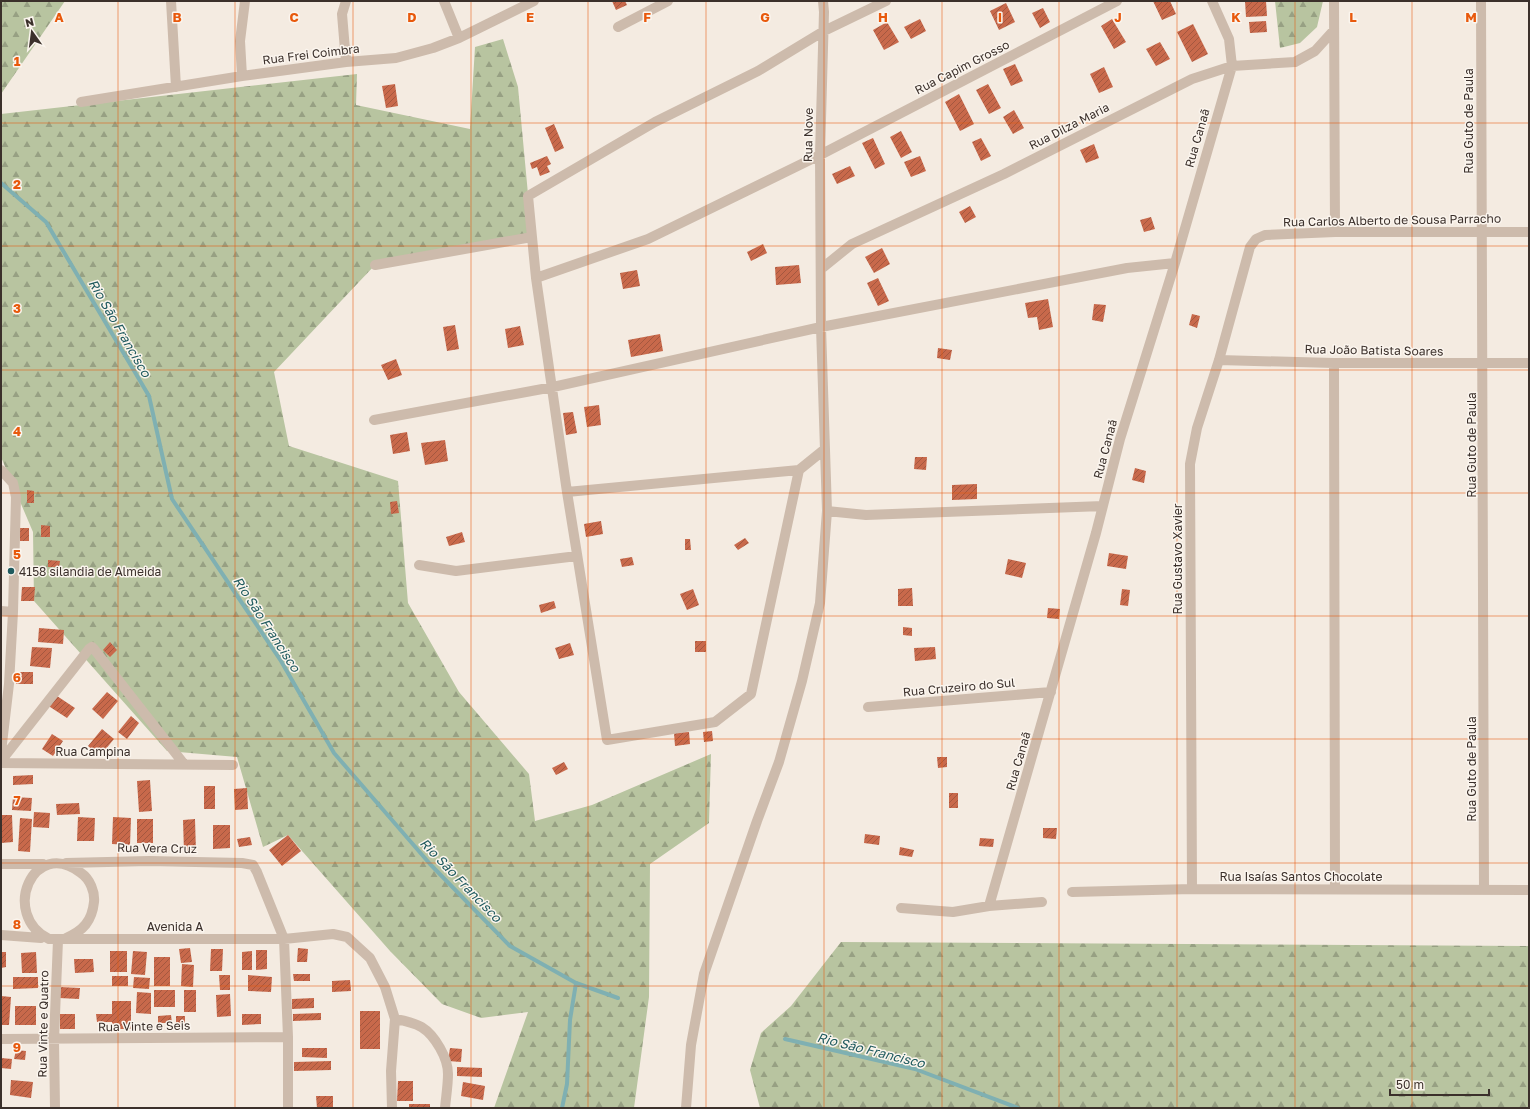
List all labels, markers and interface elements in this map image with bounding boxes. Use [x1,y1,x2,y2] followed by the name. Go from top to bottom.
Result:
[54,9,64,25] text: A
[172,9,182,25] text: B
[289,9,299,25] text: C
[407,9,417,25] text: D
[526,9,534,25] text: E
[643,9,651,25] text: F
[760,9,770,25] text: G
[878,9,888,25] text: H
[998,9,1002,25] text: I
[1114,9,1122,25] text: J
[1231,9,1241,25] text: K
[1349,9,1357,25] text: L
[1465,9,1477,25] text: M
[12,12,52,52] north arrow
[24,14,35,29] text: N
[912,37,1012,97] street label: Rua Capim Grosso
[262,41,360,67] street label: Rua Frei Coimbra
[14,53,21,69] text: 1
[1461,68,1476,174] street label: Rua Guto de Paula
[1026,99,1112,153] street label: Rua Dilza Maria
[1181,107,1213,169] street label: Rua Canaã
[800,108,816,162] street label: Rua Nove
[13,176,21,192] text: 2
[1283,211,1501,229] street label: Rua Carlos Alberto de Sousa Parracho
[85,276,155,381] water label: Rio São Francisco
[13,300,21,316] text: 3
[1304,341,1444,359] street label: Rua João Batista Soares
[1464,392,1479,498] street label: Rua Guto de Paula
[1090,418,1120,480] street label: Rua Canaã
[13,423,21,439] text: 4
[1170,503,1185,614] street label: Rua Gustavo Xavier
[13,546,21,562] text: 5
[19,564,161,579] place label: 4158 silandia de Almeida
[6,566,16,576] marker: 4158 silandia de Almeida
[230,573,304,676] water label: Rio São Francisco
[13,669,21,685] text: 6
[902,675,1016,699] street label: Rua Cruzeiro do Sul
[1464,716,1479,822] street label: Rua Guto de Paula
[1002,730,1034,792] street label: Rua Canaã
[55,744,131,759] street label: Rua Campina
[13,792,21,808] text: 7
[417,835,506,926] water label: Rio São Francisco
[117,840,197,856] street label: Rua Vera Cruz
[1219,869,1383,884] street label: Rua Isaías Santos Chocolate
[13,916,21,932] text: 8
[147,919,203,934] street label: Avenida A
[35,970,51,1078] street label: Rua Vinte e Quatro
[98,1018,190,1034] street label: Rua Vinte e Seis
[815,1029,928,1071] water label: Rio São Francisco
[13,1039,21,1055] text: 9
[1390,1071,1489,1097] scale bar
[1396,1077,1424,1092] text: 50 m

